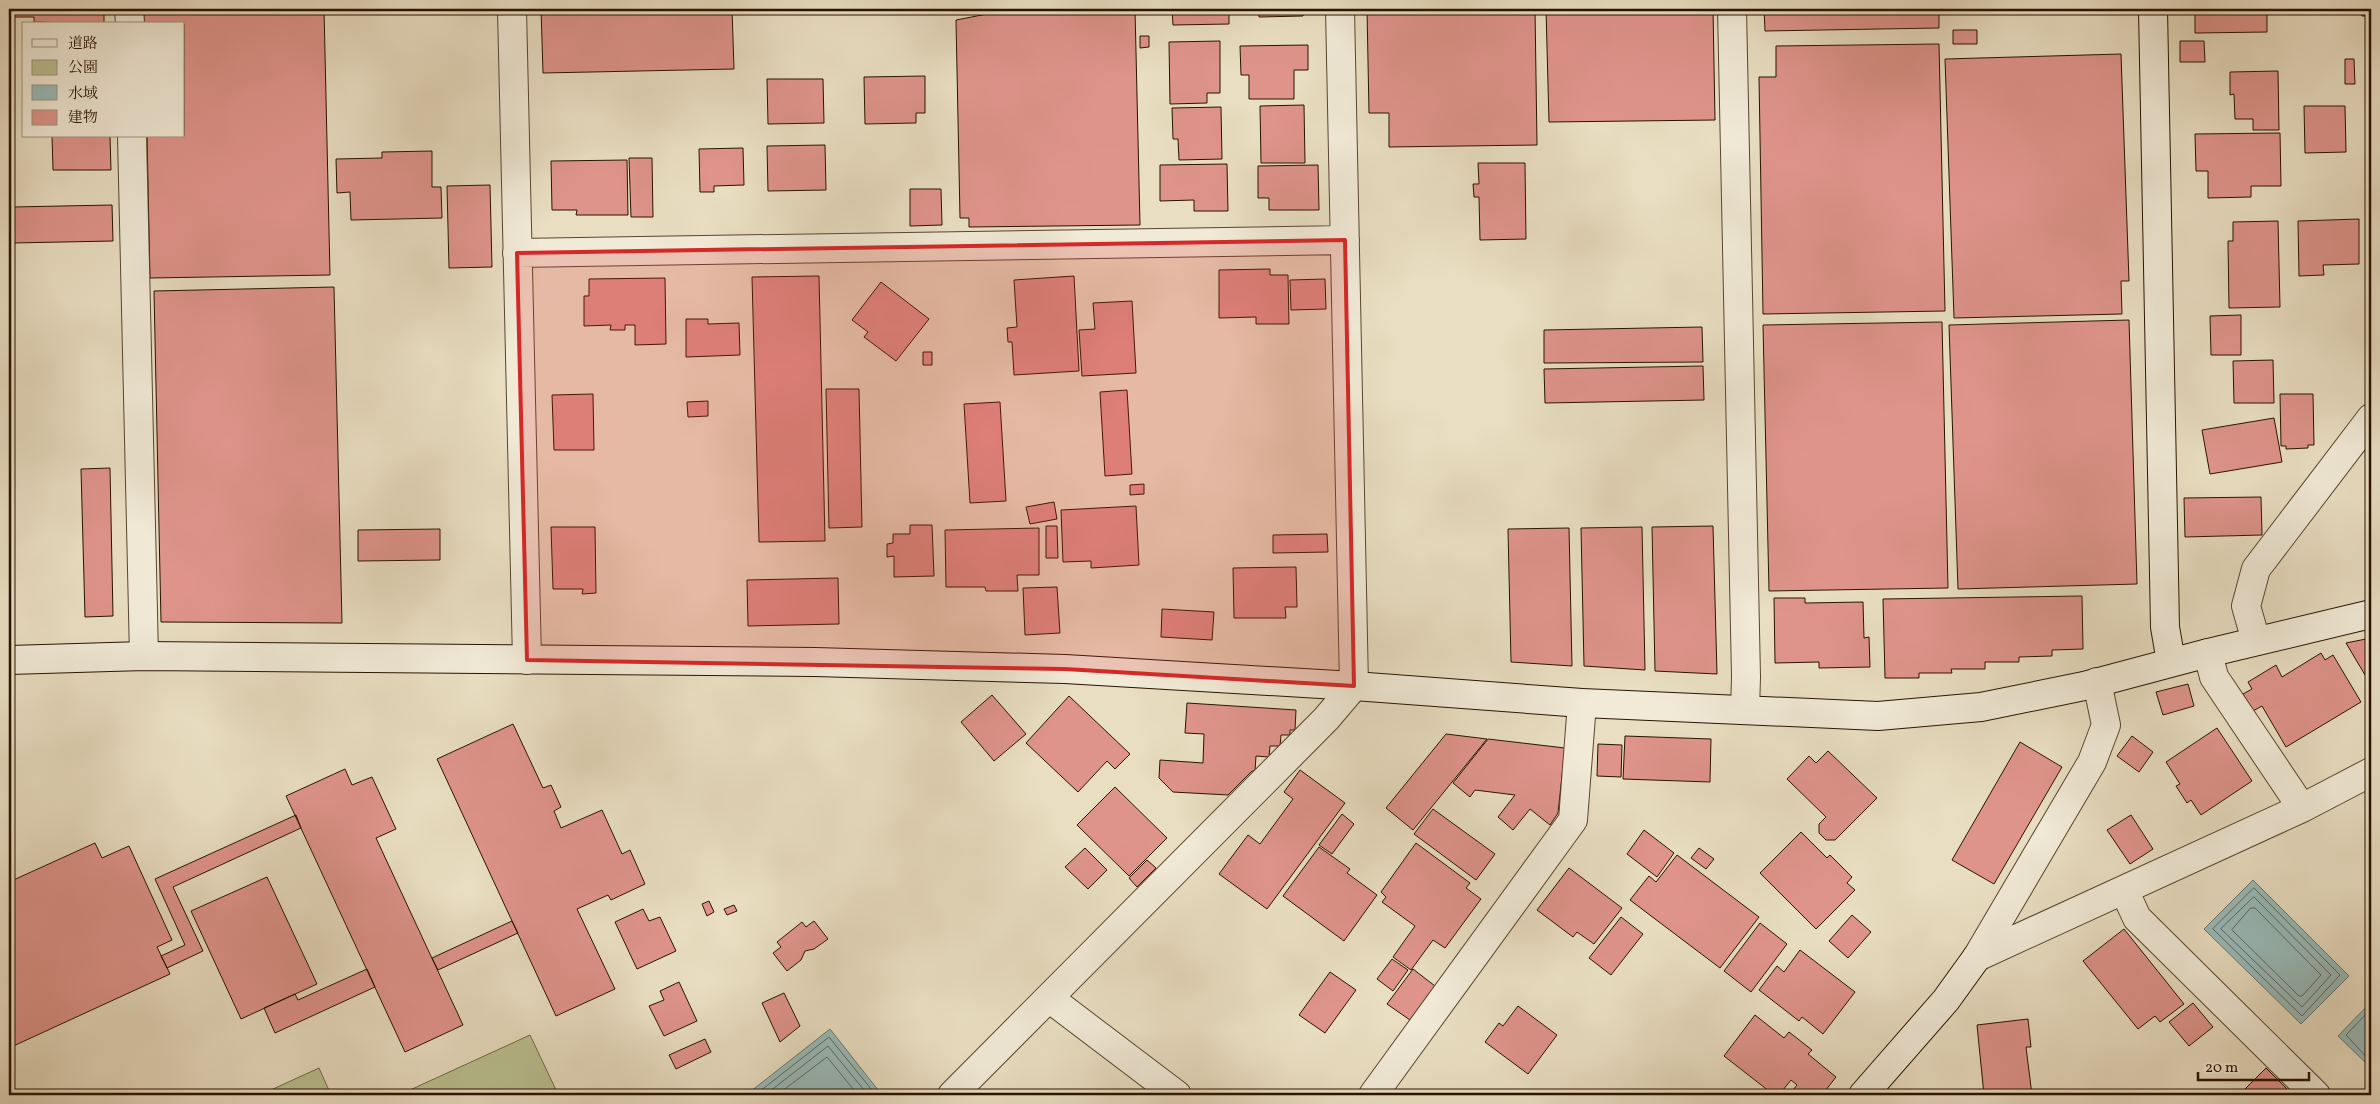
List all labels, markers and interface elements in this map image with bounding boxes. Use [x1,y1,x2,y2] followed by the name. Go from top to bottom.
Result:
[22,22,185,138] legend
[68,34,98,55] text: 道路
[68,58,98,79] text: 公園
[68,84,98,105] text: 水域
[68,108,98,129] text: 建物
[2198,1049,2309,1081] scale bar
[2205,1058,2238,1079] text: 20 m

